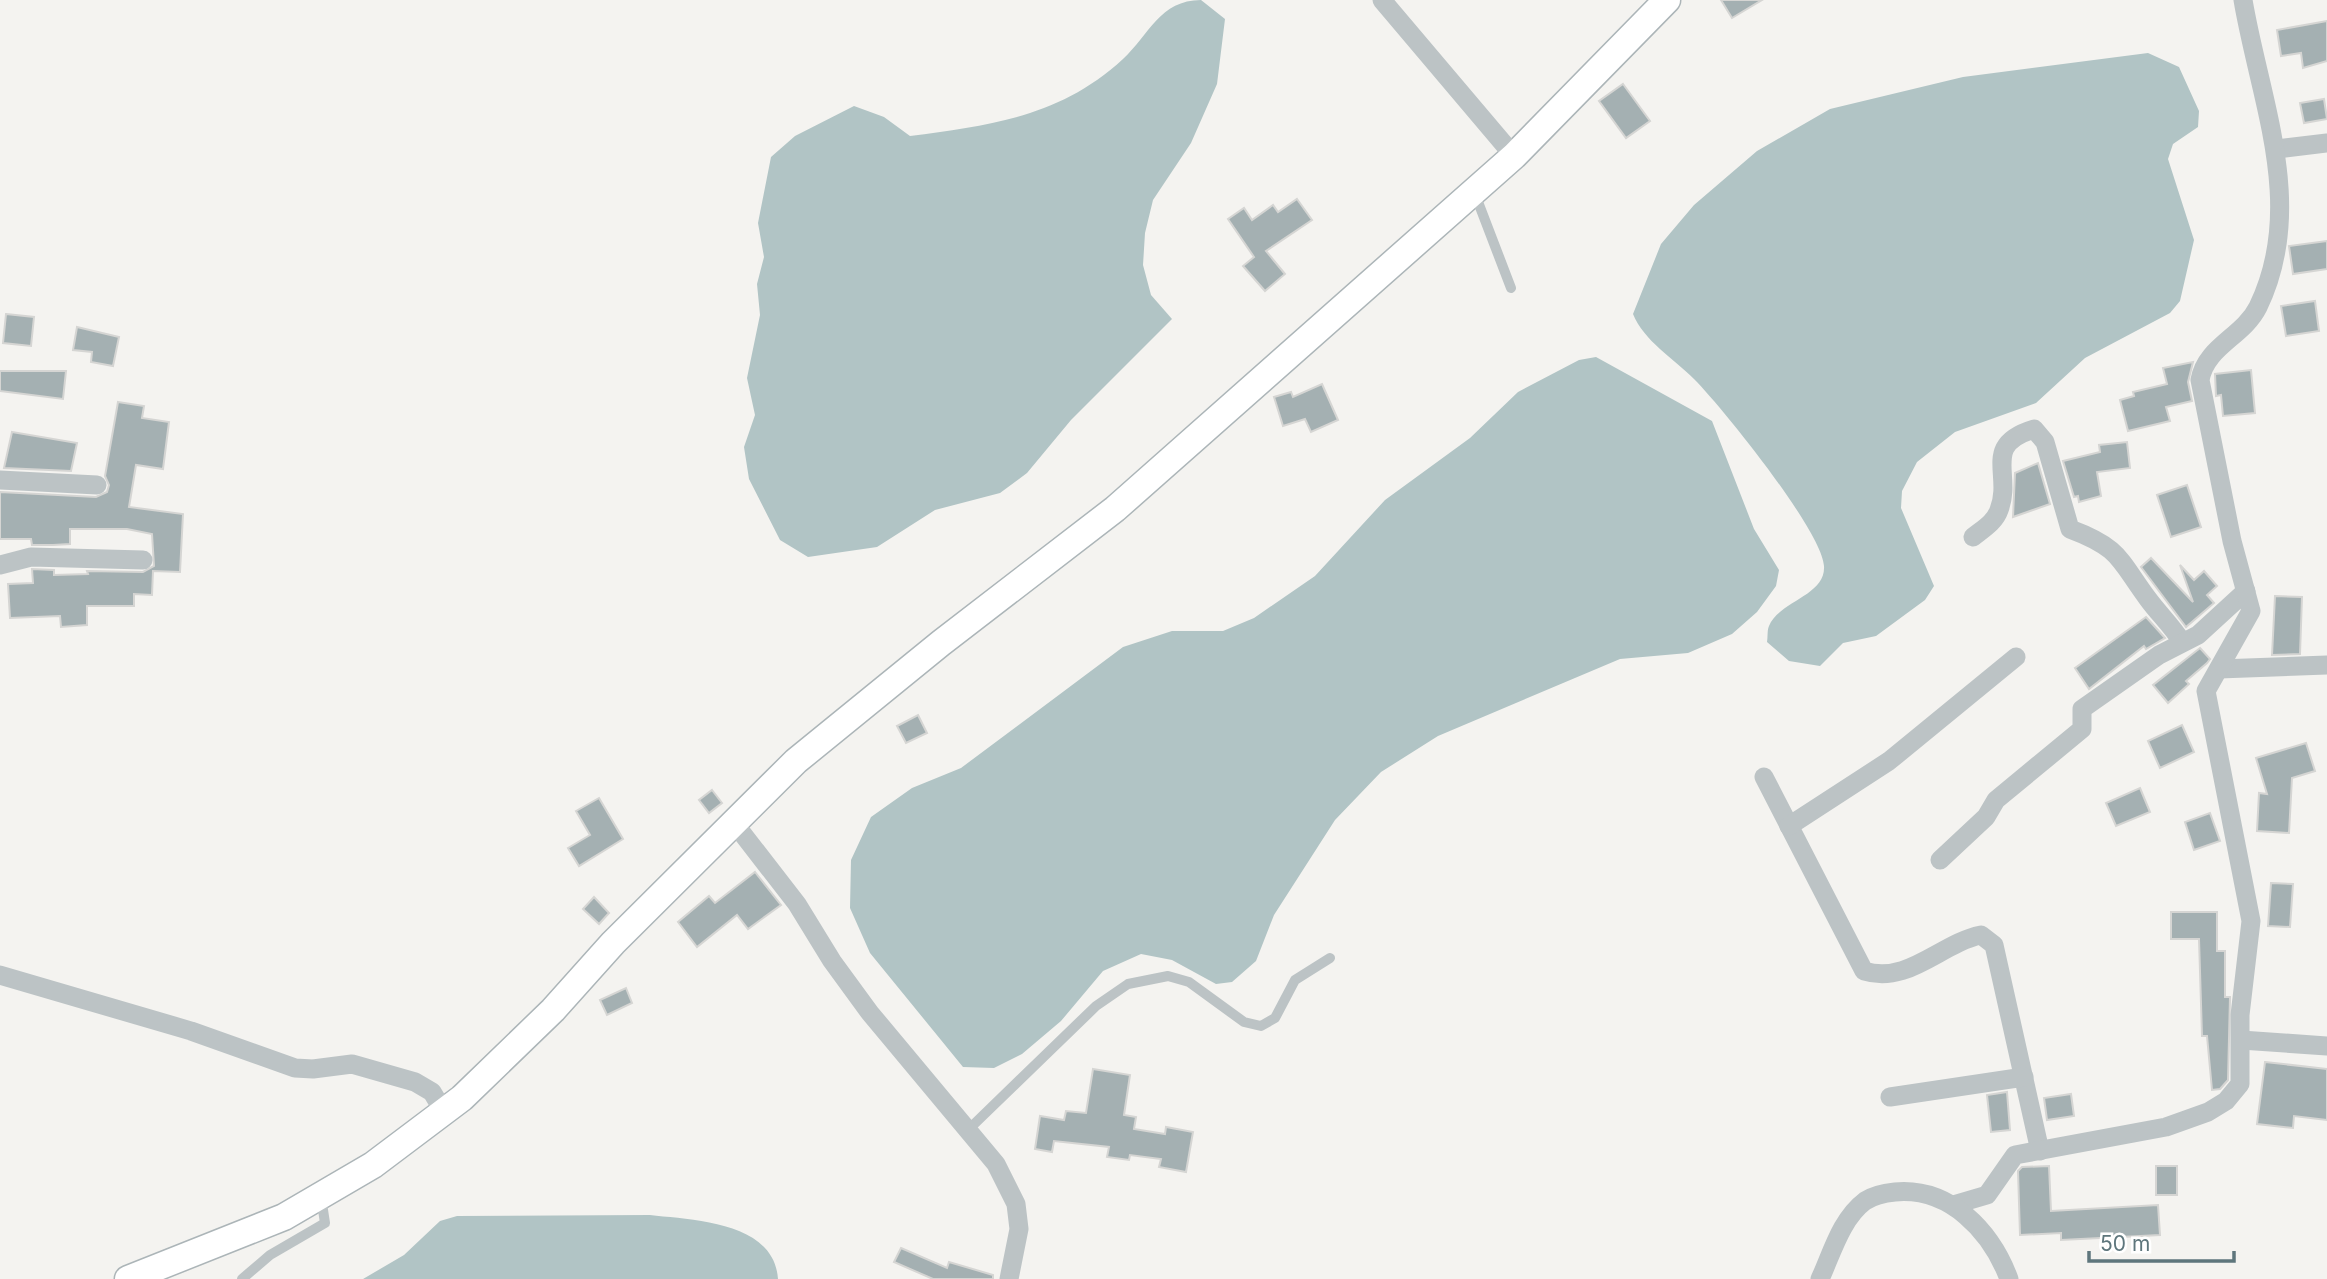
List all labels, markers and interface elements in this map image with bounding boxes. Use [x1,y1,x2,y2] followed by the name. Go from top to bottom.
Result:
[2089,1220,2234,1264] scale bar
[2100,1231,2150,1256] text: 50 m

